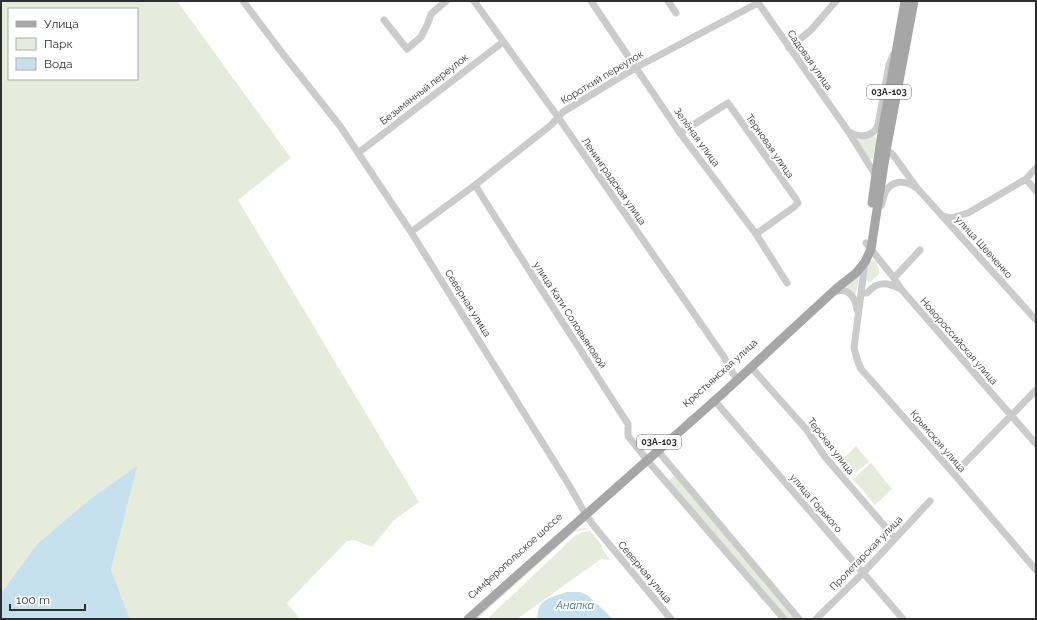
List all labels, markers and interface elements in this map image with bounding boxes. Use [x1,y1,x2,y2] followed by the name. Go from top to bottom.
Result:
[8,8,138,80] legend
[44,17,79,31] text: Улица
[785,28,835,92] street label: Садовая улица
[44,37,73,51] text: Парк
[559,48,645,106] street label: Короткий переулок
[378,51,470,127] street label: Безымянный переулок
[44,57,73,71] text: Вода
[867,85,911,99] road number: 03А-103
[672,105,722,169] street label: Зелёная улица
[744,112,796,180] street label: Терновая улица
[580,135,648,227] street label: Ленинградская улица
[953,214,1015,280] street label: улица Шевченко
[531,260,609,370] street label: улица Кати Соловьяновой
[443,267,493,339] street label: Северная улица
[918,295,1000,387] street label: Новороссийская улица
[680,337,760,409] street label: Крестьянская улица
[908,408,968,474] street label: Крымская улица
[805,415,857,477] street label: Терская улица
[637,435,681,449] road number: 03А-103
[788,472,844,535] street label: улица Горького
[466,511,564,601] street label: Симферопольское шоссе
[828,514,904,592] street label: Пролетарская улица
[616,539,674,605] street label: Северная улица
[10,586,85,612] scale bar
[16,593,50,607] text: 100 m
[555,599,595,612] water label: Анапка

